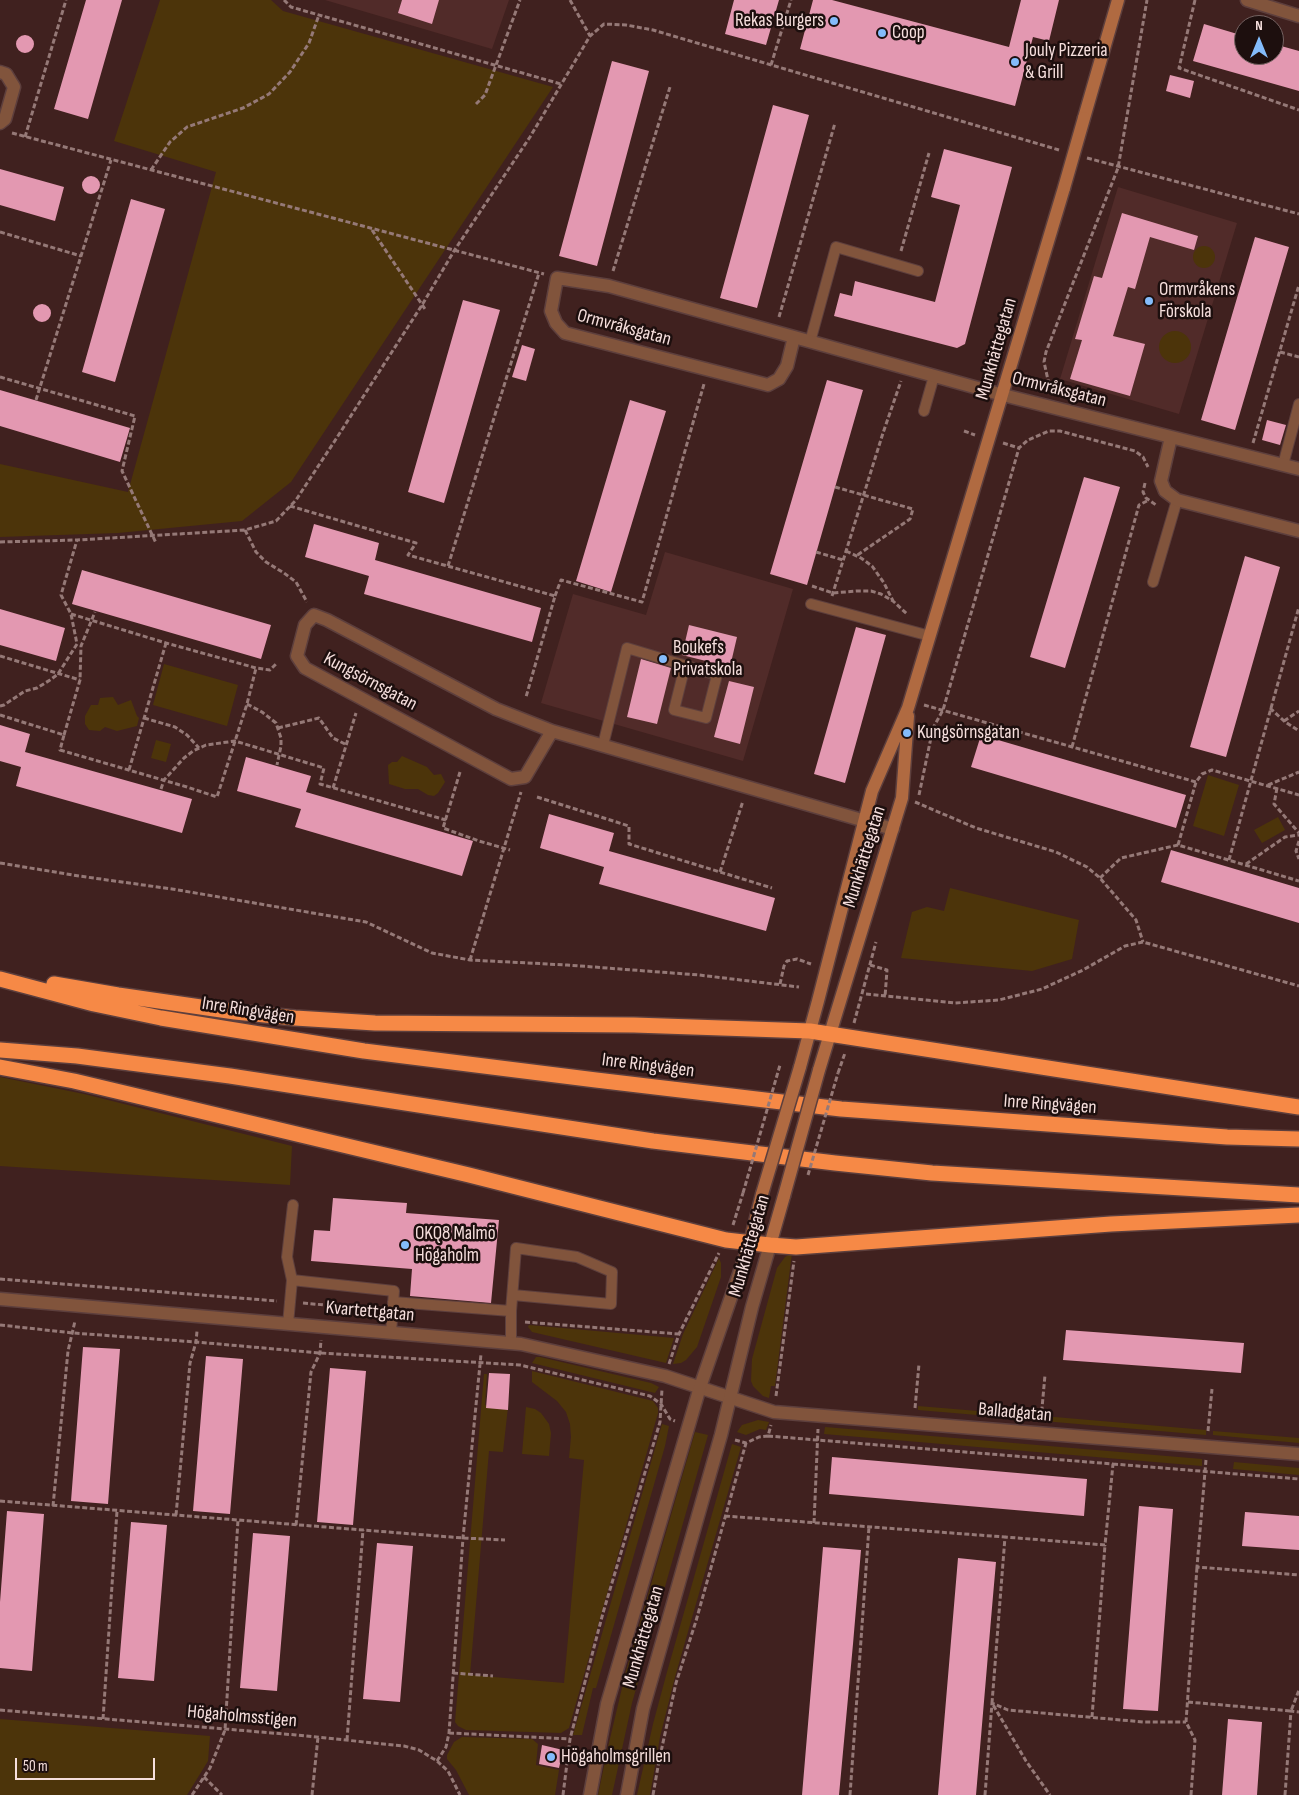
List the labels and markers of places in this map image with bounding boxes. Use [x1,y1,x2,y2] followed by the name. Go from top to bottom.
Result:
[735,10,824,32] place label: Rekas Burgers
[828,15,840,27] marker: Rekas Burgers
[892,22,925,44] place label: Coop
[876,27,888,39] marker: Coop
[1025,40,1107,84] place label: Jouly Pizzeria & Grill
[1009,56,1021,68] marker: Jouly Pizzeria & Grill
[1159,279,1235,323] place label: Ormvråkens Förskola
[1143,295,1155,307] marker: Ormvråkens Förskola
[673,637,743,681] place label: Boukefs Privatskola
[657,653,669,665] marker: Boukefs Privatskola
[917,722,1020,744] place label: Kungsörnsgatan
[901,727,913,739] marker: Kungsörnsgatan
[415,1223,496,1267] place label: OKQ8 Malmö Högaholm
[399,1239,411,1251] marker: OKQ8 Malmö Högaholm
[561,1746,671,1768] place label: Högaholmsgrillen
[545,1751,557,1763] marker: Högaholmsgrillen

